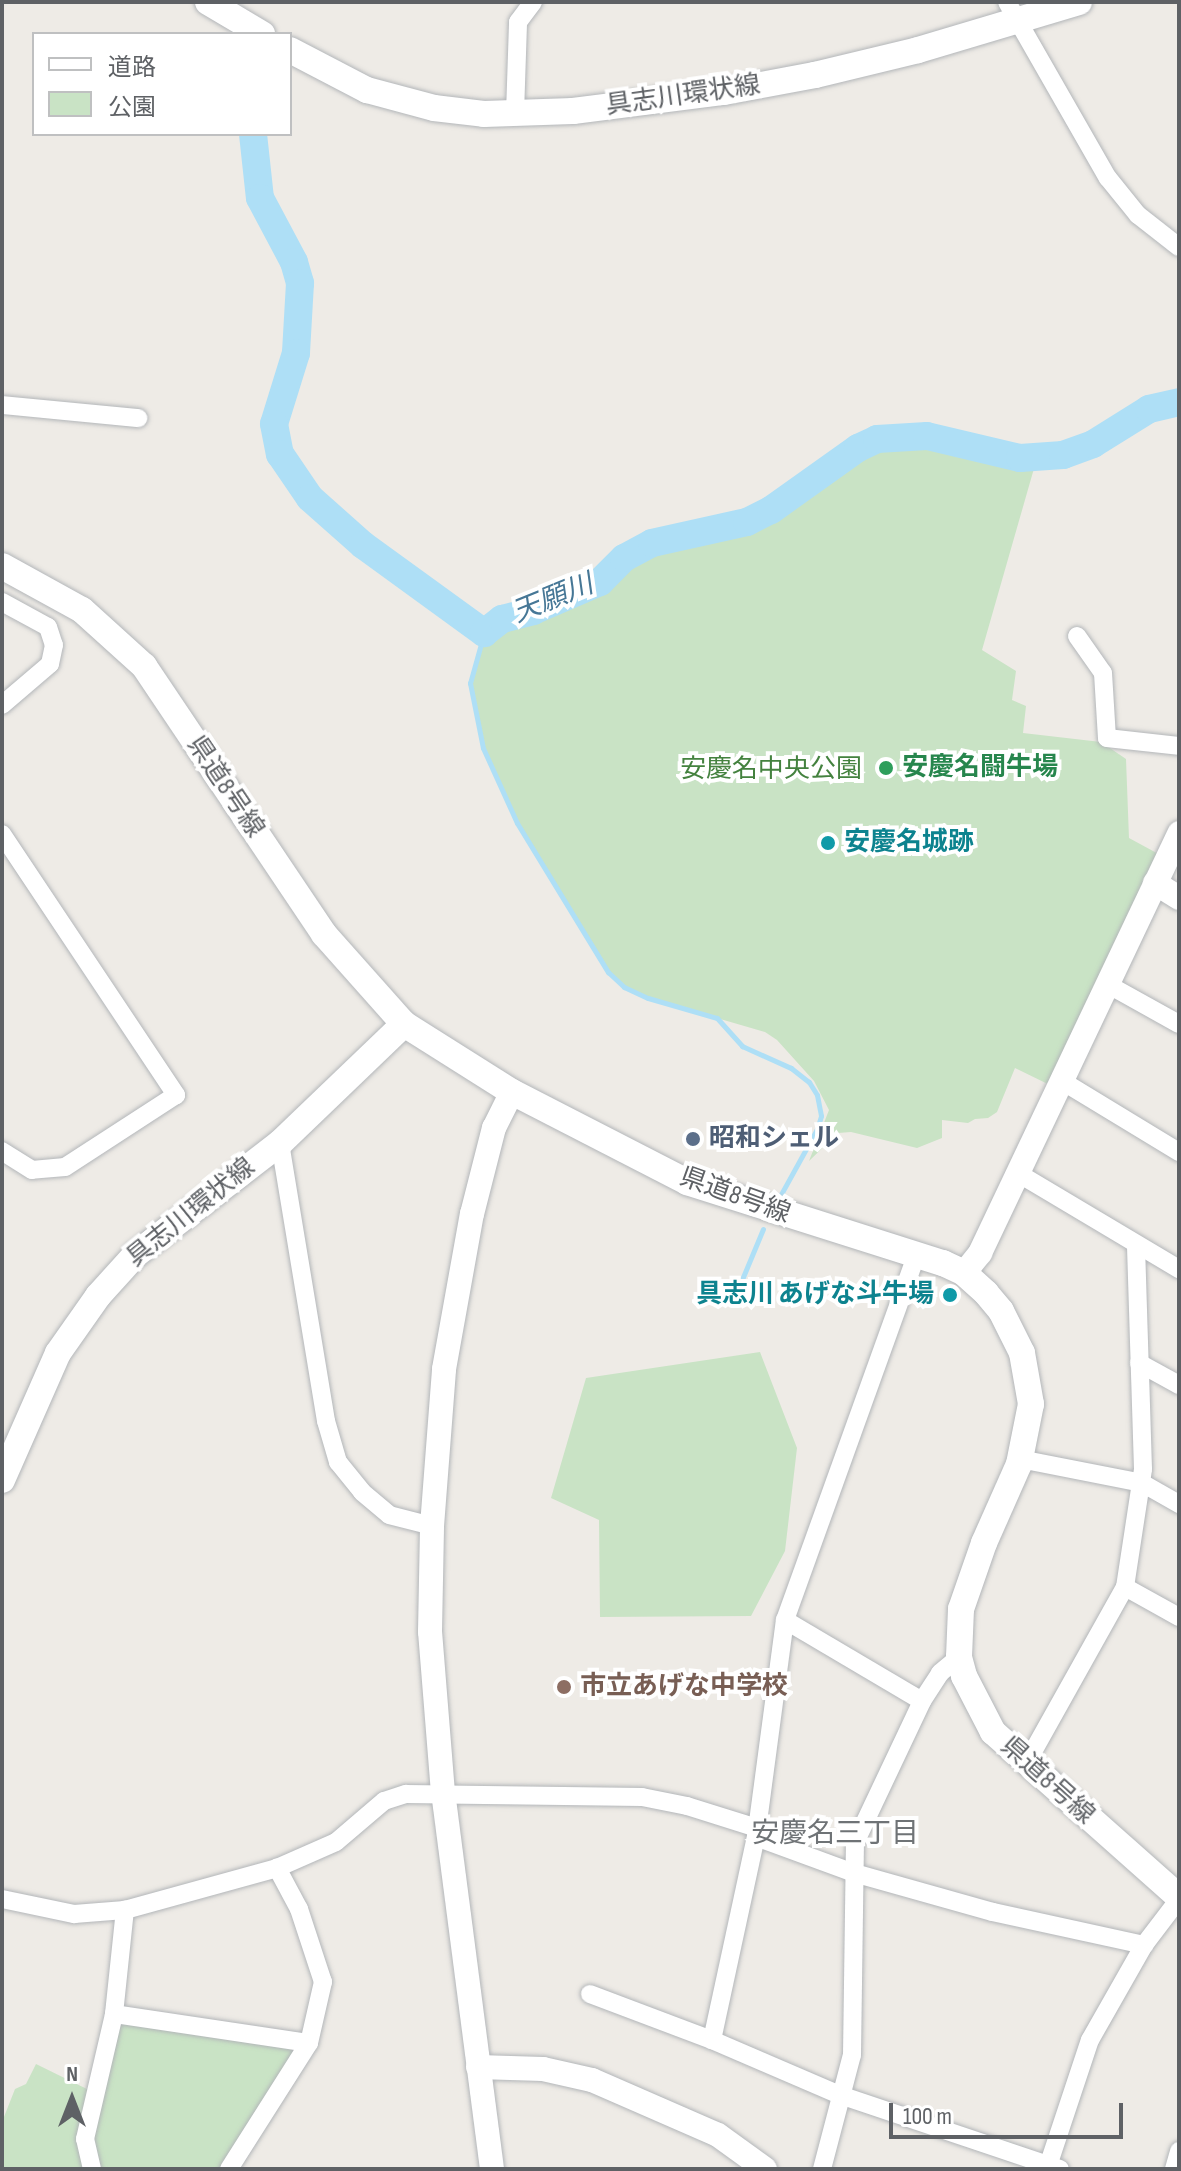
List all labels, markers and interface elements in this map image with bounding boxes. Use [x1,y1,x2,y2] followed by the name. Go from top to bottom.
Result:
[32,32,292,136] legend
[108,53,156,82] text: 道路
[604,70,762,122] street label: 具志川環状線
[108,93,156,122] text: 公園
[508,568,598,630] water label: 天願川
[180,730,270,844] street label: 県道8号線
[902,752,1058,784] place label: 安慶名闘牛場
[680,754,862,786] park label: 安慶名中央公園
[877,759,895,777] marker: 安慶名闘牛場
[844,827,974,859] place label: 安慶名城跡
[819,834,837,852] marker: 安慶名城跡
[709,1123,839,1155] place label: 昭和シェル
[684,1130,702,1148] marker: 昭和シェル
[121,1152,261,1274] street label: 具志川環状線
[675,1162,795,1230] street label: 県道8号線
[696,1279,934,1311] place label: 具志川 あげな斗牛場
[941,1286,959,1304] marker: 具志川 あげな斗牛場
[580,1671,788,1703] place label: 市立あげな中学校
[555,1678,573,1696] marker: 市立あげな中学校
[994,1731,1100,1831] street label: 県道8号線
[751,1817,919,1851] district label: 安慶名三丁目
[32,2059,112,2139] north arrow
[66,2061,78,2088] text: N
[893,2087,1127,2137] scale bar
[903,2102,952,2131] text: 100 m

